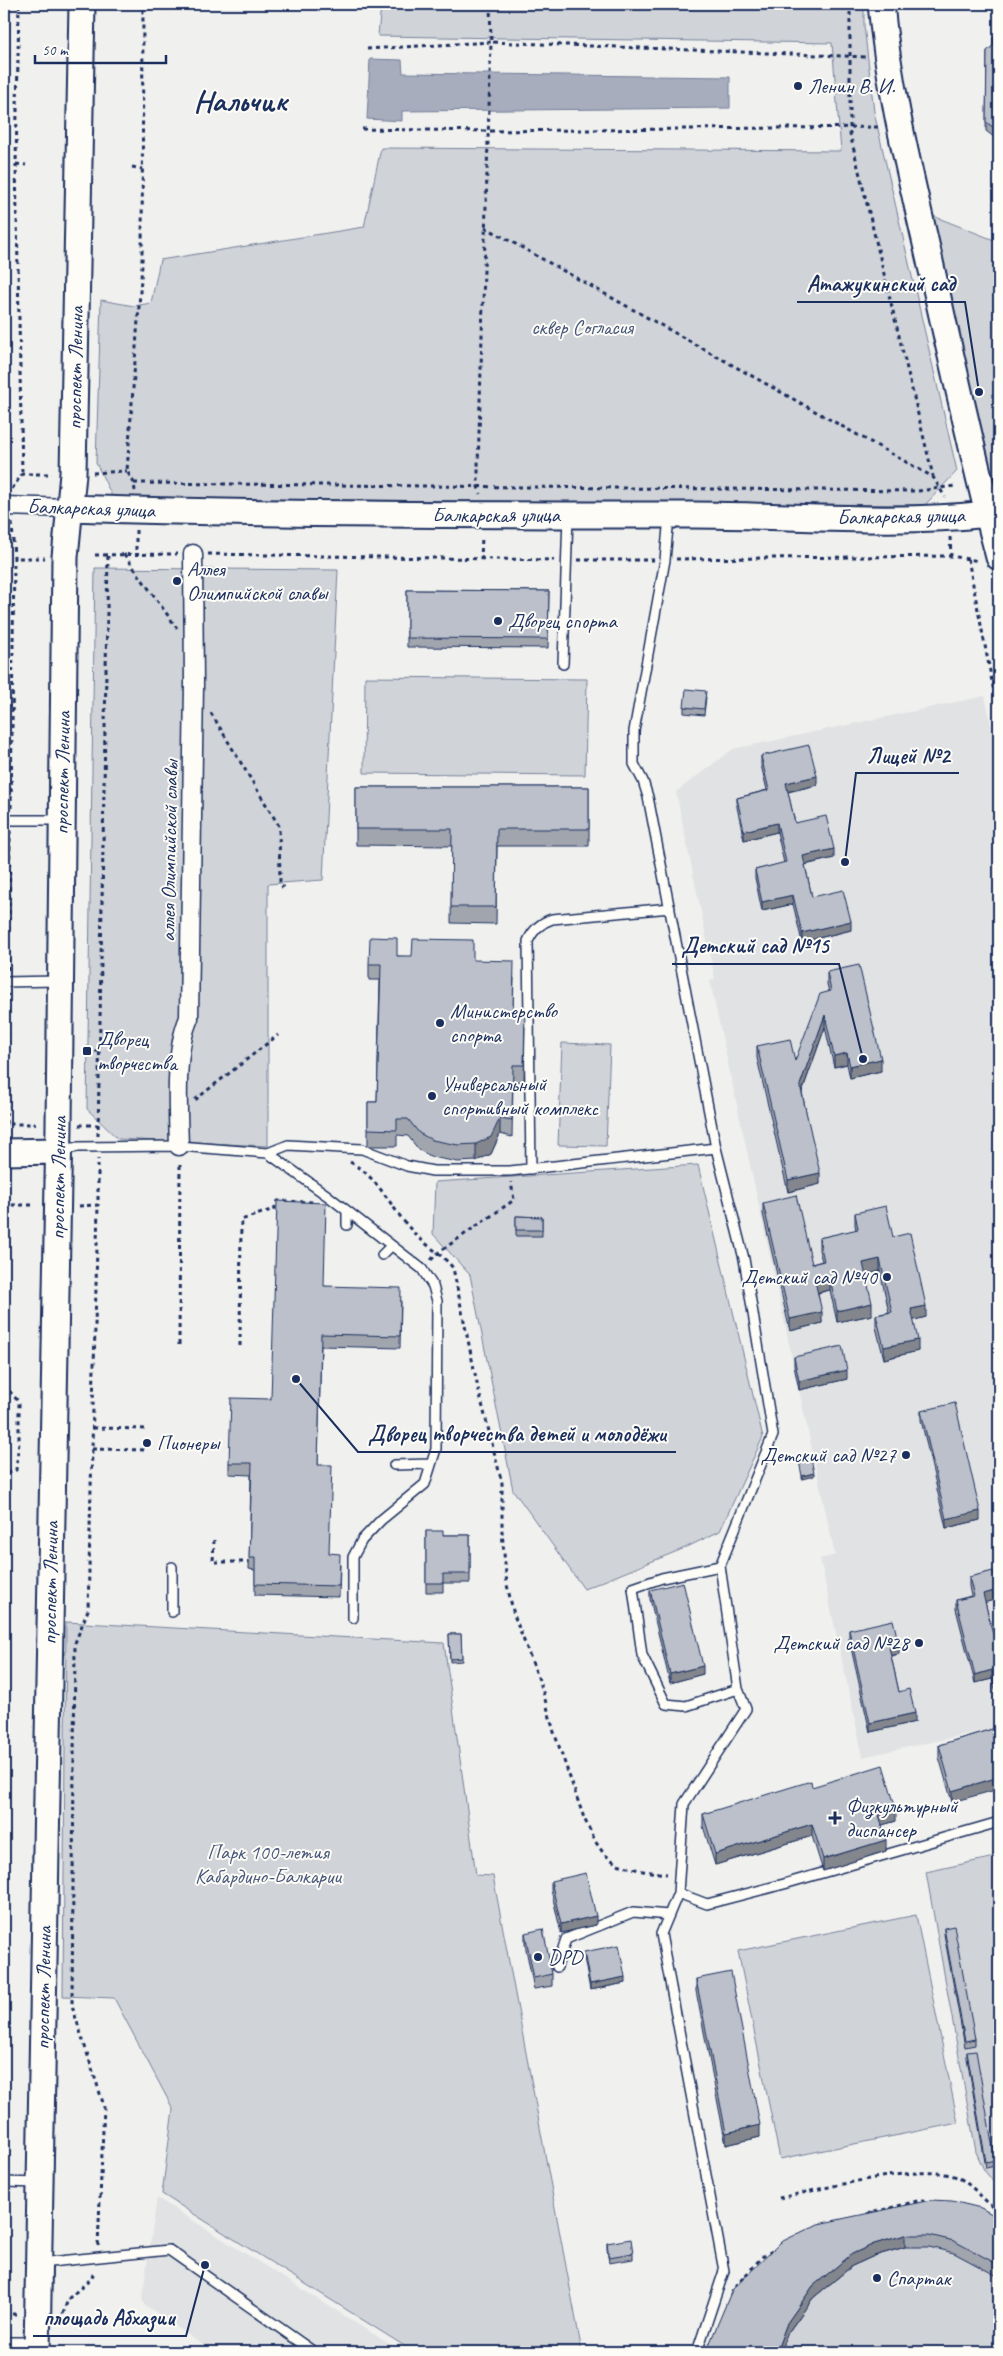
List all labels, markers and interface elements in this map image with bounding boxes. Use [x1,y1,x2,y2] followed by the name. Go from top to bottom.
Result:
[35,32,166,64] scale bar
[42,41,69,60] text: 50 m
[808,73,896,99] place label: Ленин В. И.
[792,80,804,92] marker: Ленин В. И.
[194,81,290,120] district label: Нальчик
[797,265,965,302] callout: Атажукинский сад
[807,270,957,298] text: Атажукинский сад
[61,305,89,430] street label: проспект Ленина
[531,314,634,340] park label: сквер Согласия
[27,493,157,523] street label: Балкарская улица
[432,502,562,528] street label: Балкарская улица
[837,502,967,530] street label: Балкарская улица
[187,556,329,606] place label: Аллея Олимпийской славы
[171,575,183,587] marker: Аллея Олимпийской славы
[508,608,618,634] place label: Дворец спорта
[492,615,504,627] marker: Дворец спорта
[48,710,76,835] street label: проспект Ленина
[856,736,959,773] callout: Лицей №2
[866,742,952,770] text: Лицей №2
[154,758,184,942] street label: аллея Олимпийской славы
[672,927,839,964] callout: Детский сад №15
[681,932,831,960] text: Детский сад №15
[450,998,558,1048] place label: Министерство спорта
[434,1017,446,1029] marker: Министерство спорта
[97,1026,179,1076] place label: Дворец творчества
[81,1045,93,1057] marker: Дворец творчества
[442,1071,599,1121] place label: Универсальный спортивный комплекс
[426,1090,438,1102] marker: Универсальный спортивный комплекс
[44,1115,72,1240] street label: проспект Ленина
[742,1264,879,1290] place label: Детский сад №40
[881,1271,893,1283] marker: Детский сад №40
[358,1415,676,1452] callout: Дворец творчества детей и молодёжи
[368,1420,668,1448] text: Дворец творчества детей и молодёжи
[157,1430,221,1456] place label: Пионеры
[141,1437,153,1449] marker: Пионеры
[761,1442,898,1468] place label: Детский сад №27
[900,1449,912,1461] marker: Детский сад №27
[36,1520,64,1645] street label: проспект Ленина
[774,1630,912,1656] place label: Детский сад №28
[913,1637,925,1649] marker: Детский сад №28
[846,1793,959,1843] place label: Физкультурный диспансер
[828,1811,842,1825] marker: Физкультурный диспансер
[195,1839,342,1889] park label: Парк 100-летия Кабардино-Балкарии
[29,1925,57,2050] street label: проспект Ленина
[548,1944,584,1970] place label: DPD
[532,1951,544,1963] marker: DPD
[887,2265,953,2291] place label: Спартак
[871,2272,883,2284] marker: Спартак
[33,2299,186,2336] callout: площадь Абхазии
[43,2304,177,2333] text: площадь Абхазии

